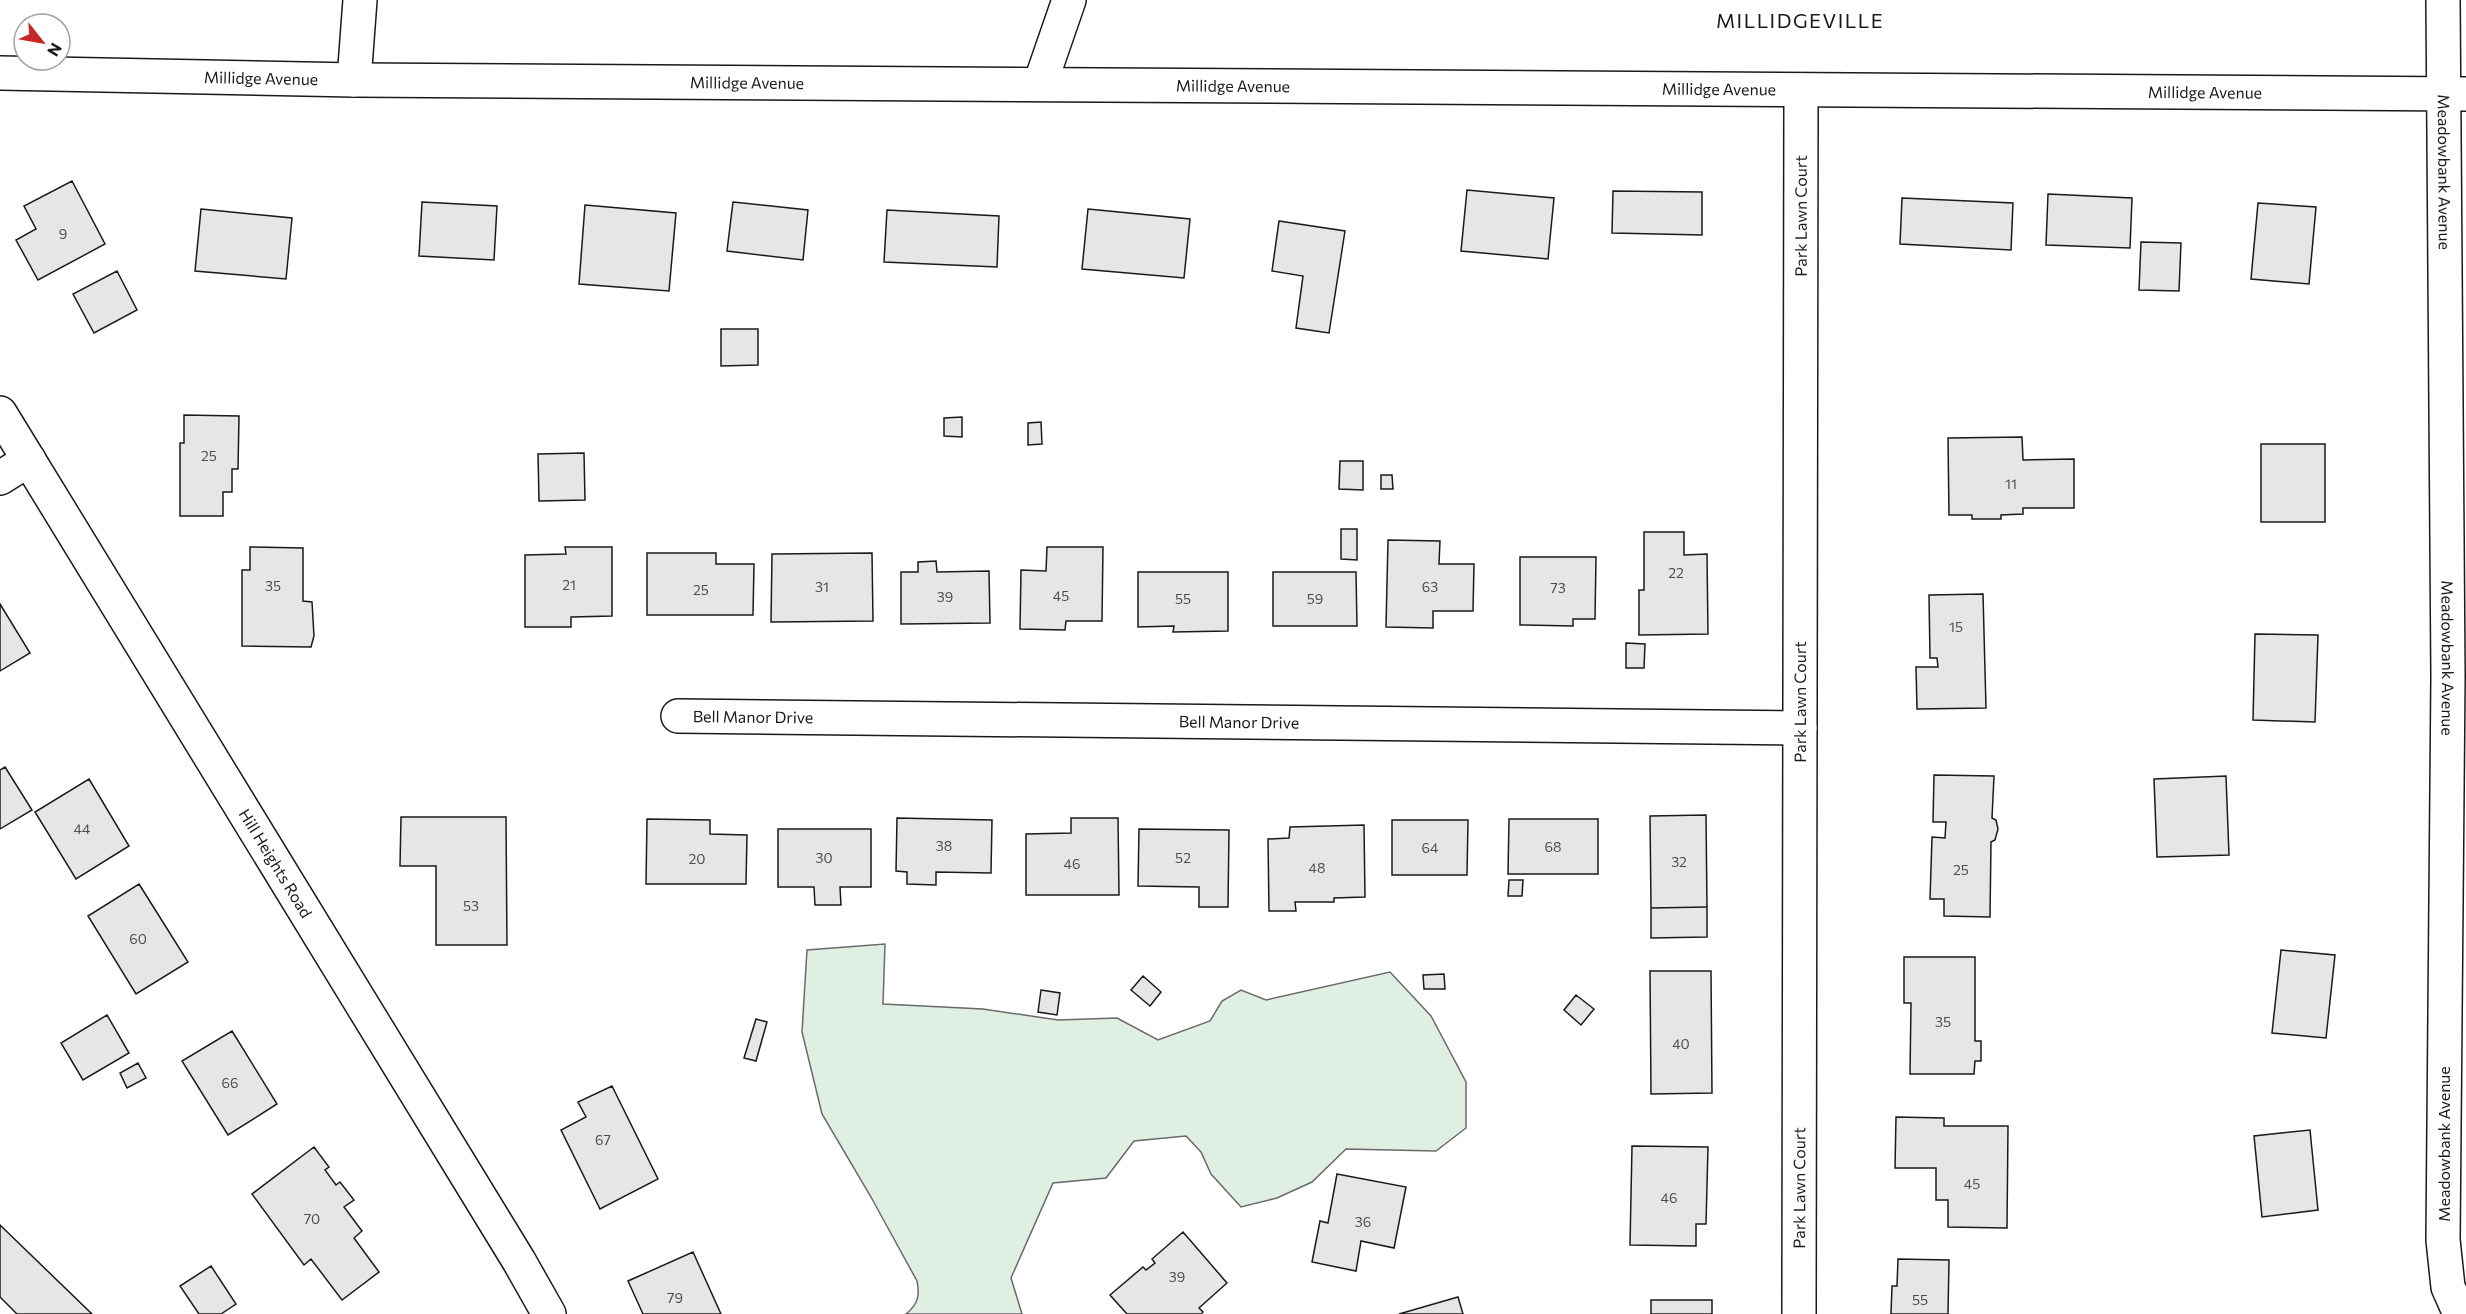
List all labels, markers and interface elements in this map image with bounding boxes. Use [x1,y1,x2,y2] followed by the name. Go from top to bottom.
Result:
[1716,8,1884,32] district label: MILLIDGEVILLE
[12,12,72,72] north arrow
[44,40,67,60] text: N
[204,67,318,88] street label: Millidge Avenue
[690,72,804,92] street label: Millidge Avenue
[1176,75,1290,95] street label: Millidge Avenue
[1662,79,1776,98] street label: Millidge Avenue
[2148,82,2262,102] street label: Millidge Avenue
[2435,94,2455,250] street label: Meadowbank Avenue
[1791,155,1810,277] street label: Park Lawn Court
[59,225,67,242] house number: 9
[201,447,217,464] house number: 25
[2005,475,2017,492] house number: 11
[1668,564,1684,581] house number: 22
[562,576,576,593] house number: 21
[265,577,281,594] house number: 35
[815,578,829,595] house number: 31
[1422,578,1438,595] house number: 63
[1550,579,1566,596] house number: 73
[2438,580,2458,736] street label: Meadowbank Avenue
[693,581,709,598] house number: 25
[1053,587,1069,604] house number: 45
[937,588,953,605] house number: 39
[1175,590,1191,607] house number: 55
[1307,590,1323,607] house number: 59
[1949,618,1963,635] house number: 15
[1790,641,1809,763] street label: Park Lawn Court
[693,706,813,726] street label: Bell Manor Drive
[1179,711,1299,732] street label: Bell Manor Drive
[236,805,317,921] street label: Hill Heights Road
[74,820,91,837] house number: 44
[936,837,952,854] house number: 38
[1545,838,1562,855] house number: 68
[1422,839,1439,856] house number: 64
[815,849,833,866] house number: 30
[1175,849,1191,866] house number: 52
[689,850,705,867] house number: 20
[1671,853,1687,870] house number: 32
[1064,855,1080,872] house number: 46
[1309,859,1325,876] house number: 48
[1953,861,1969,878] house number: 25
[463,897,479,914] house number: 53
[129,930,147,947] house number: 60
[1935,1013,1951,1030] house number: 35
[1672,1035,1690,1052] house number: 40
[2434,1066,2453,1222] street label: Meadowbank Avenue
[222,1074,239,1091] house number: 66
[1789,1127,1808,1249] street label: Park Lawn Court
[595,1131,611,1148] house number: 67
[1964,1175,1980,1192] house number: 45
[1661,1189,1677,1206] house number: 46
[304,1210,320,1227] house number: 70
[1355,1213,1371,1230] house number: 36
[1169,1268,1185,1285] house number: 39
[667,1289,683,1306] house number: 79
[1912,1291,1928,1308] house number: 55

